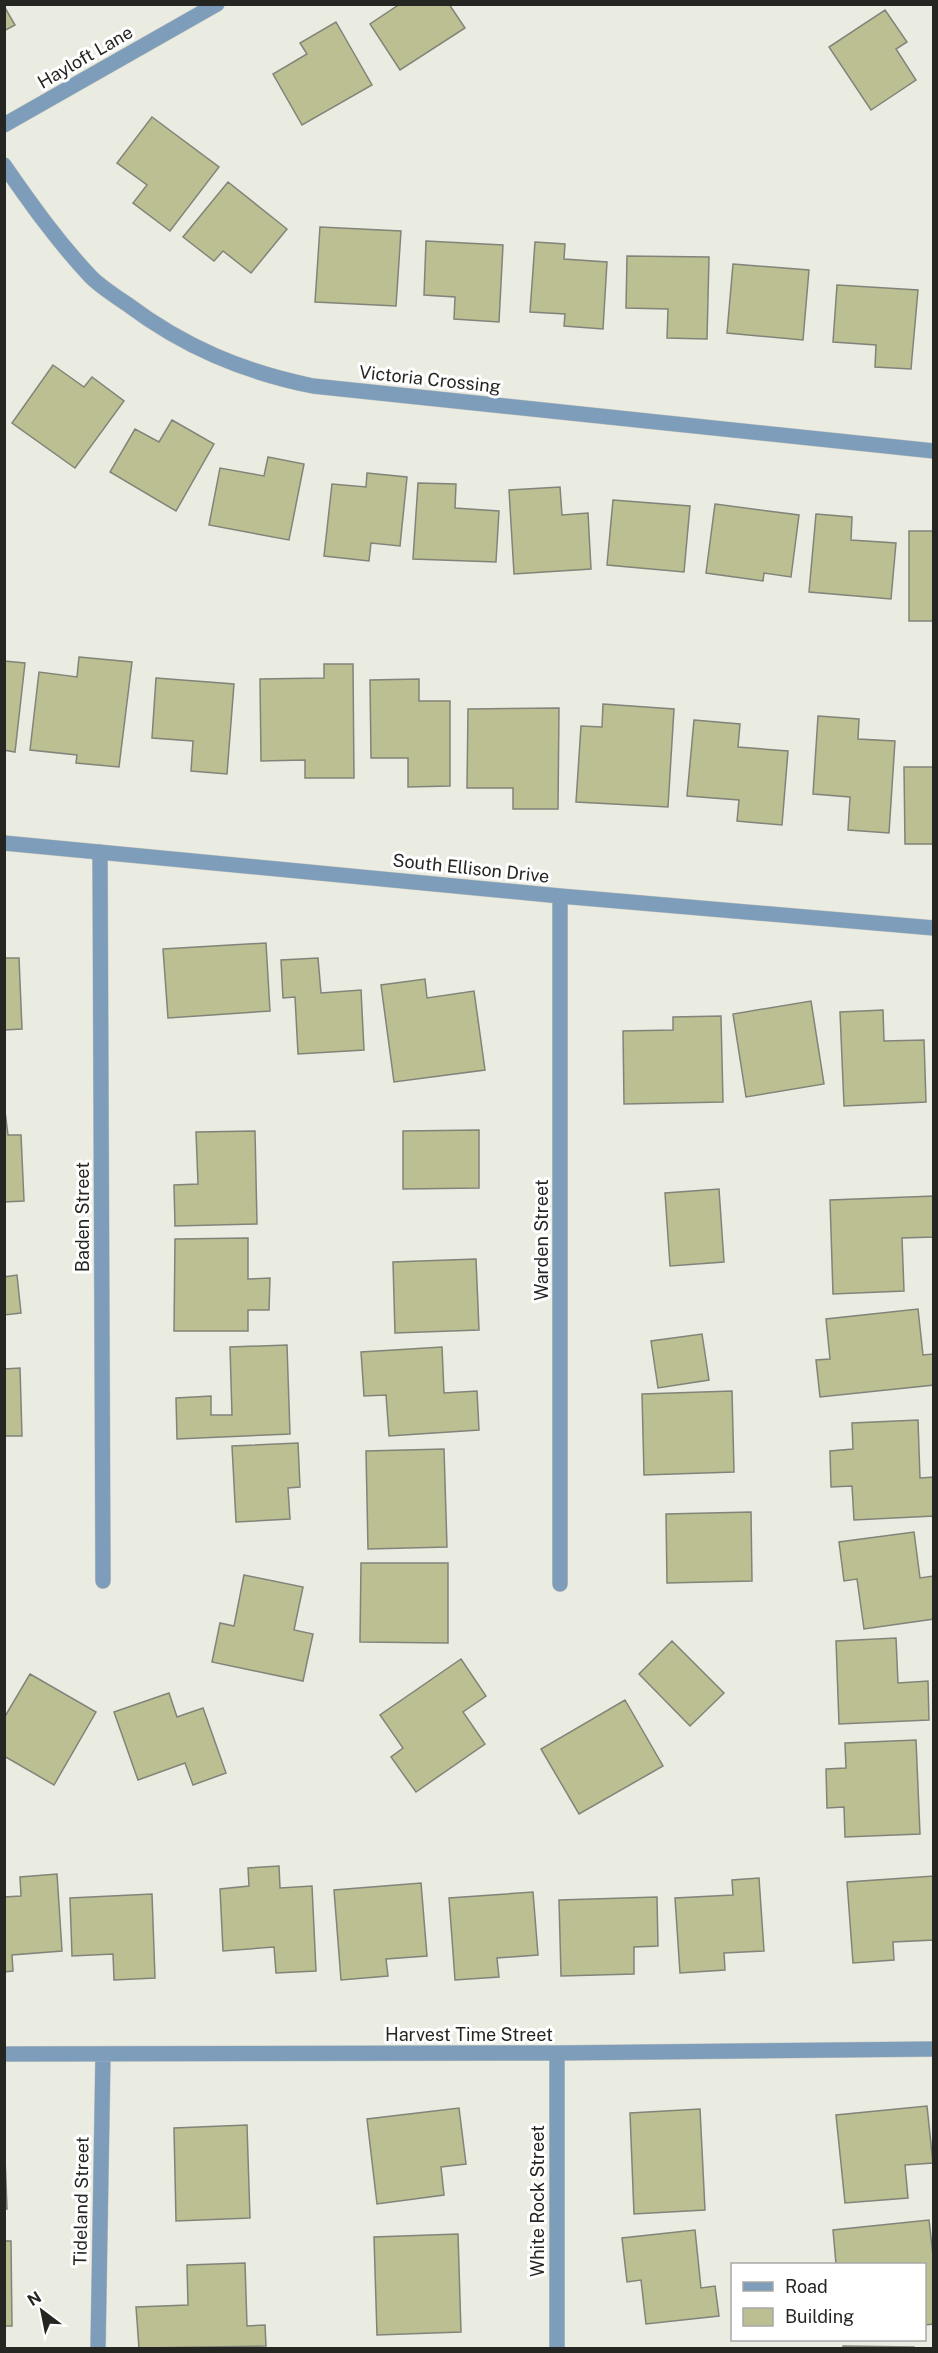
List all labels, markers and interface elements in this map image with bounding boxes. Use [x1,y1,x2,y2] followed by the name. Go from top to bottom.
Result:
[34,21,136,93] street label: Hayloft Lane
[358,361,502,397] street label: Victoria Crossing
[392,849,550,887] street label: South Ellison Drive
[72,1162,93,1272] street label: Baden Street
[531,1179,552,1301] street label: Warden Street
[385,2024,553,2045] street label: Harvest Time Street
[527,2125,548,2277] street label: White Rock Street
[69,2136,93,2266] street label: Tideland Street
[731,2263,926,2341] legend
[785,2276,828,2297] text: Road
[12,2281,72,2341] north arrow
[24,2287,45,2310] text: N
[785,2306,854,2327] text: Building

